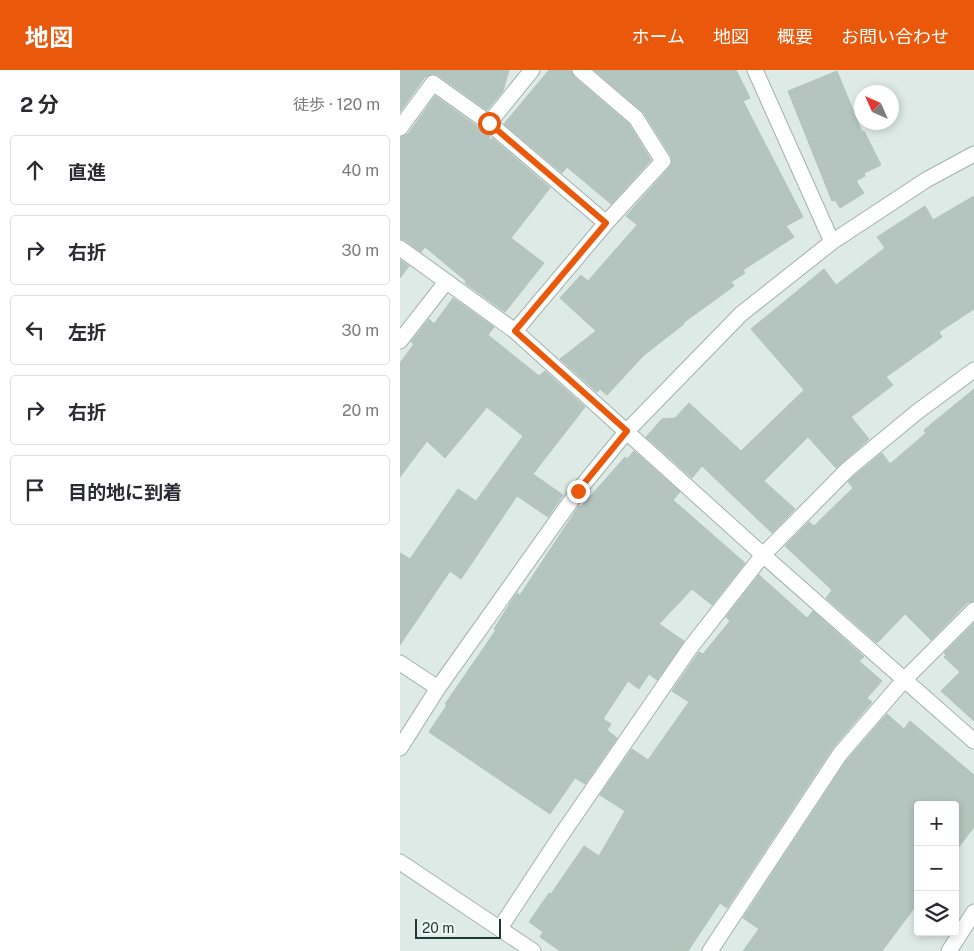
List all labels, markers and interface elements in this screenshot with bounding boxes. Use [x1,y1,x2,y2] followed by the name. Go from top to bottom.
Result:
[25,23,73,51] text: 地図
[632,26,685,47] text: ホーム
[713,26,749,47] text: 地図
[777,26,813,47] text: 概要
[841,26,949,47] text: お問い合わせ
[854,85,899,130] north arrow
[20,92,59,117] text: 2 分
[293,95,380,114] text: 徒歩 · 120 m
[478,112,501,135] route start
[21,156,49,184] icon: ahead
[68,161,106,183] text: 直進
[341,161,379,180] text: 40 m
[21,236,49,264] icon: right
[68,241,106,263] text: 右折
[342,241,379,260] text: 30 m
[21,316,49,344] icon: left
[68,321,106,343] text: 左折
[342,321,379,340] text: 30 m
[21,396,49,424] icon: right
[68,401,106,423] text: 右折
[342,401,379,420] text: 20 m
[21,476,49,504] icon: arrive
[567,480,590,503] route end
[68,481,182,503] text: 目的地に到着
[914,801,959,936] map controls
[914,801,959,846] button: +
[914,846,959,891] button: −
[914,891,959,936] button: layers
[415,916,501,939] scale bar
[422,920,454,936] text: 20 m

